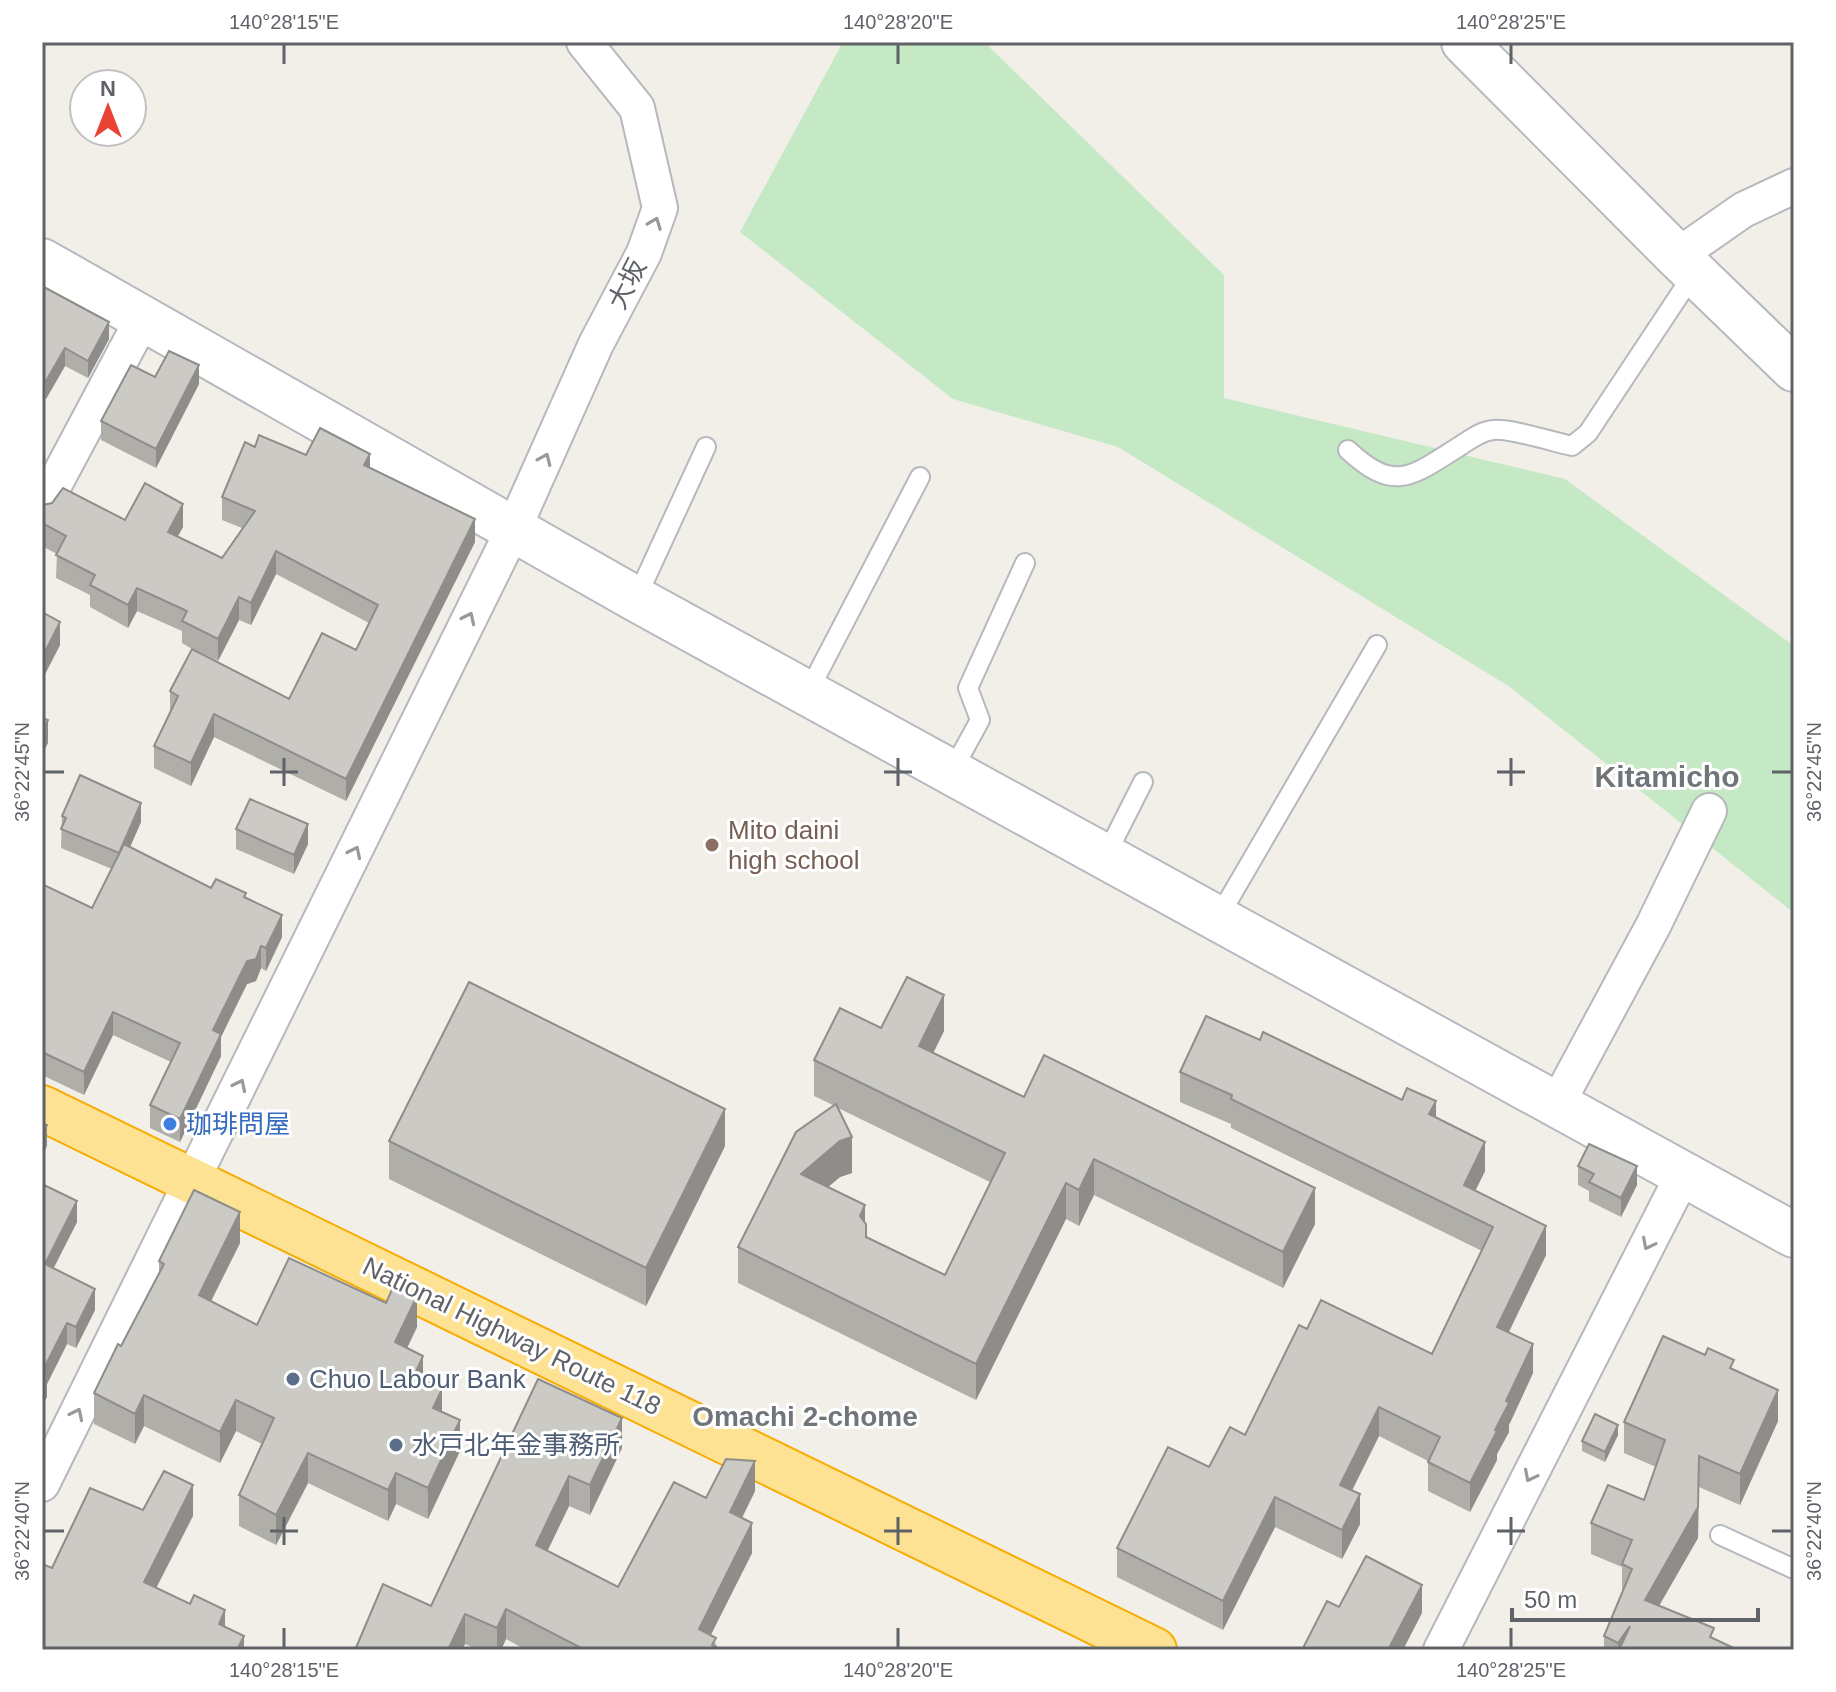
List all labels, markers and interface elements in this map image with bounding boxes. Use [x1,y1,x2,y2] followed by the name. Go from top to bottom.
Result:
[229,11,339,33] text: 140°28'15"E
[843,11,953,33] text: 140°28'20"E
[1456,11,1566,33] text: 140°28'25"E
[68,68,148,148] north arrow
[100,76,116,101] text: N
[645,217,661,231] one-way arrow
[602,254,652,314] street label: 大坂
[535,452,551,467] one-way arrow
[460,612,475,627] one-way arrow
[11,722,33,822] text: 36°22'45"N
[1803,722,1825,822] text: 36°22'45"N
[1594,760,1740,793] district label: Kitamicho
[728,815,860,875] place label: Mito daini high school
[703,836,721,854] marker: Mito daini high school
[345,845,360,860] one-way arrow
[230,1079,246,1093] one-way arrow
[186,1109,290,1139] place label: 珈琲問屋
[161,1115,179,1133] marker: 珈琲問屋
[1642,1236,1657,1251] one-way arrow
[358,1251,666,1421] street label: National Highway Route 118
[309,1364,527,1394] place label: Chuo Labour Bank
[284,1370,302,1388] marker: Chuo Labour Bank
[692,1401,918,1432] district label: Omachi 2-chome
[67,1407,83,1422] one-way arrow
[412,1430,620,1460] place label: 水戸北年金事務所
[387,1436,405,1454] marker: 水戸北年金事務所
[1524,1467,1539,1482] one-way arrow
[11,1481,33,1581] text: 36°22'40"N
[1803,1481,1825,1581] text: 36°22'40"N
[1512,1572,1758,1622] scale bar
[1524,1586,1577,1613] text: 50 m
[229,1659,339,1681] text: 140°28'15"E
[843,1659,953,1681] text: 140°28'20"E
[1456,1659,1566,1681] text: 140°28'25"E

